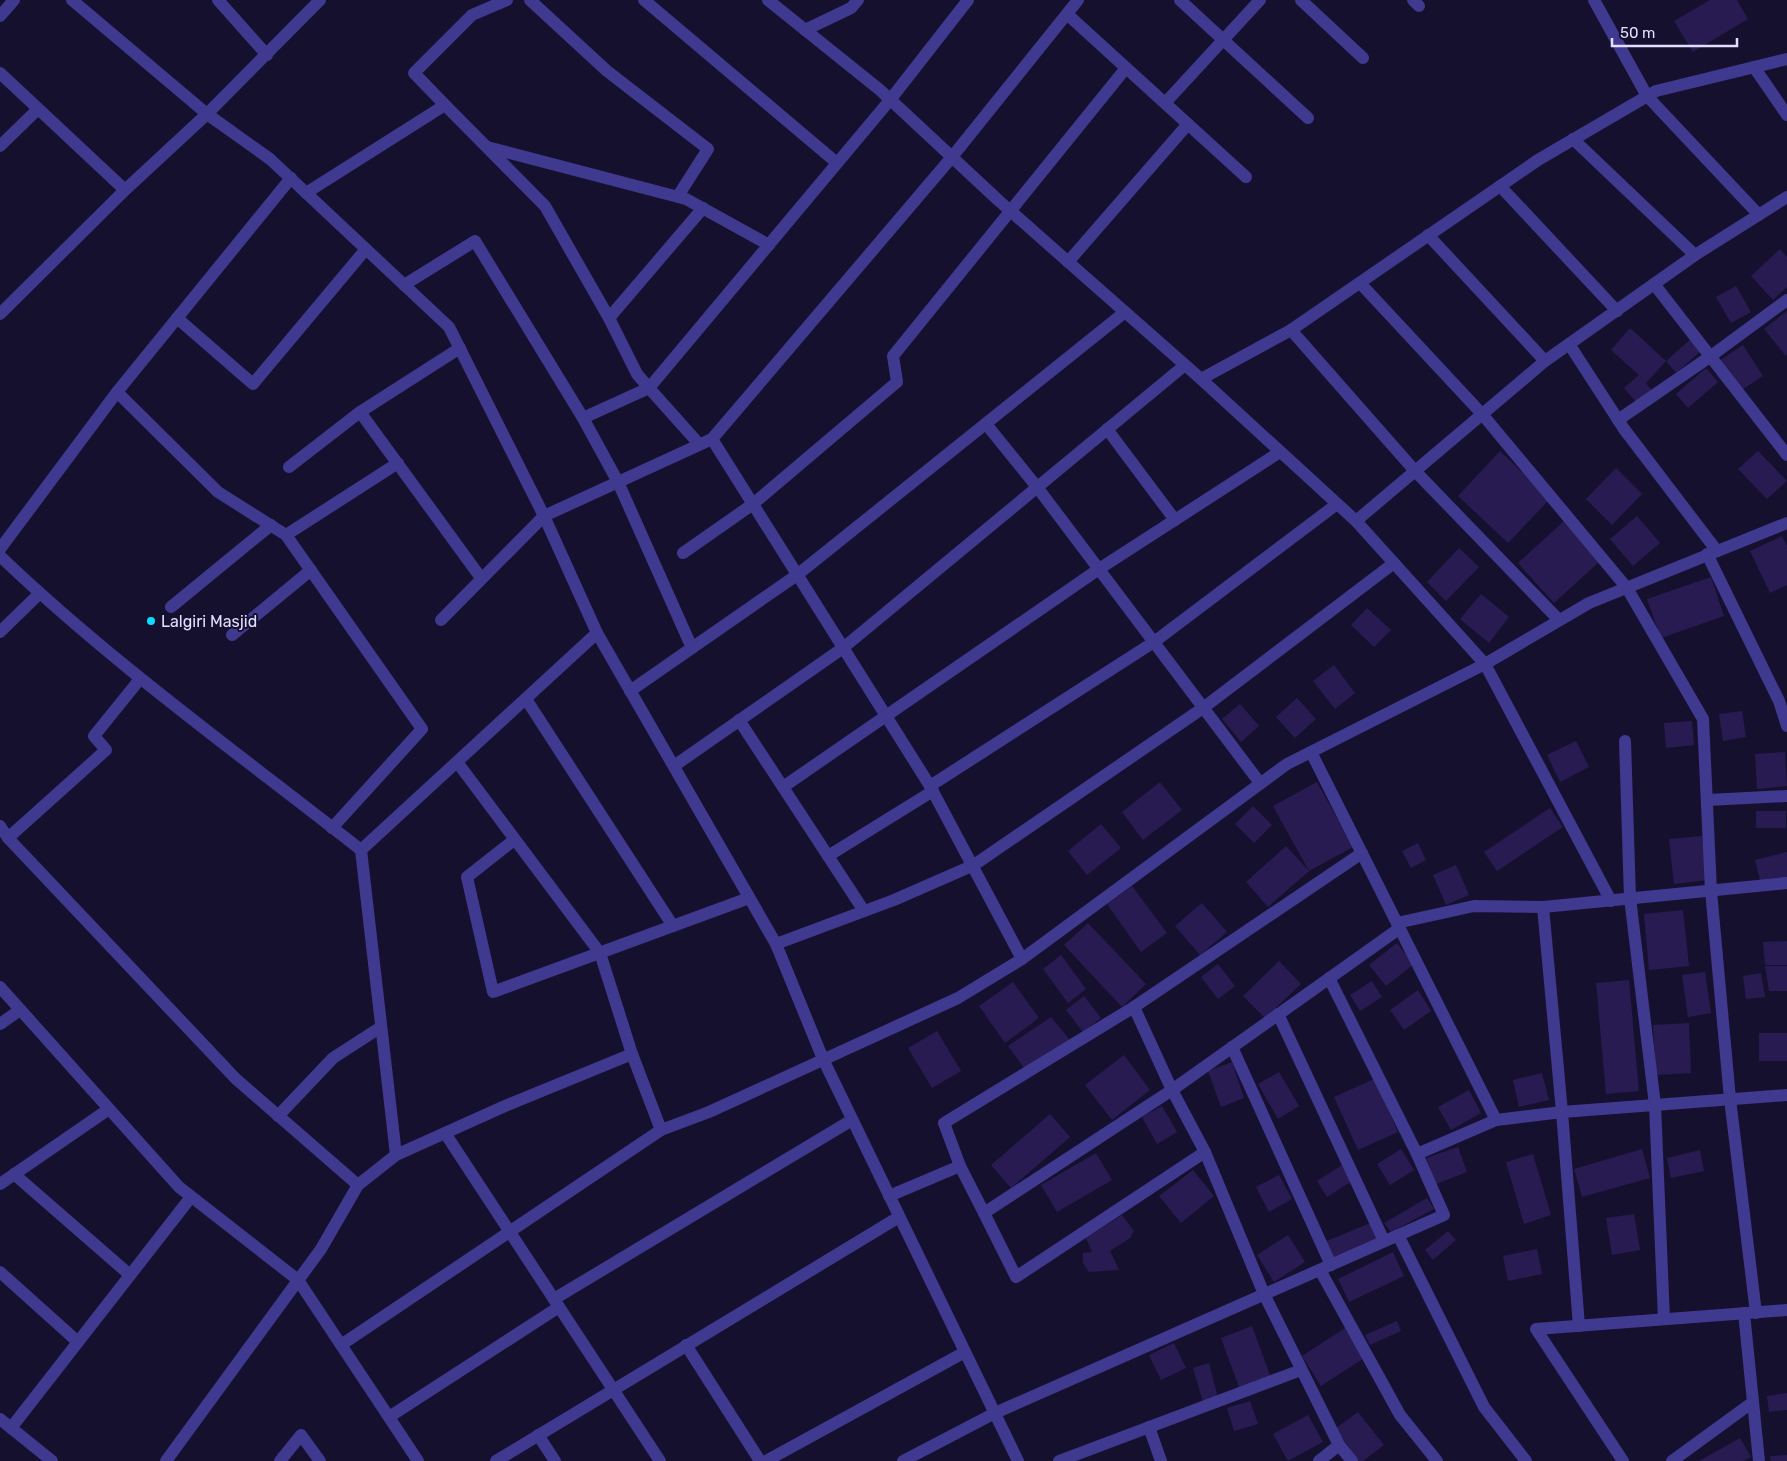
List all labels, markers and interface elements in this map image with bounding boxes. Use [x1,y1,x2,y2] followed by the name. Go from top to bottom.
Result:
[1612,15,1737,47] scale bar
[1620,24,1655,42] text: 50 m
[161,612,257,631] place label: Lalgiri Masjid
[145,615,157,627] marker: Lalgiri Masjid

